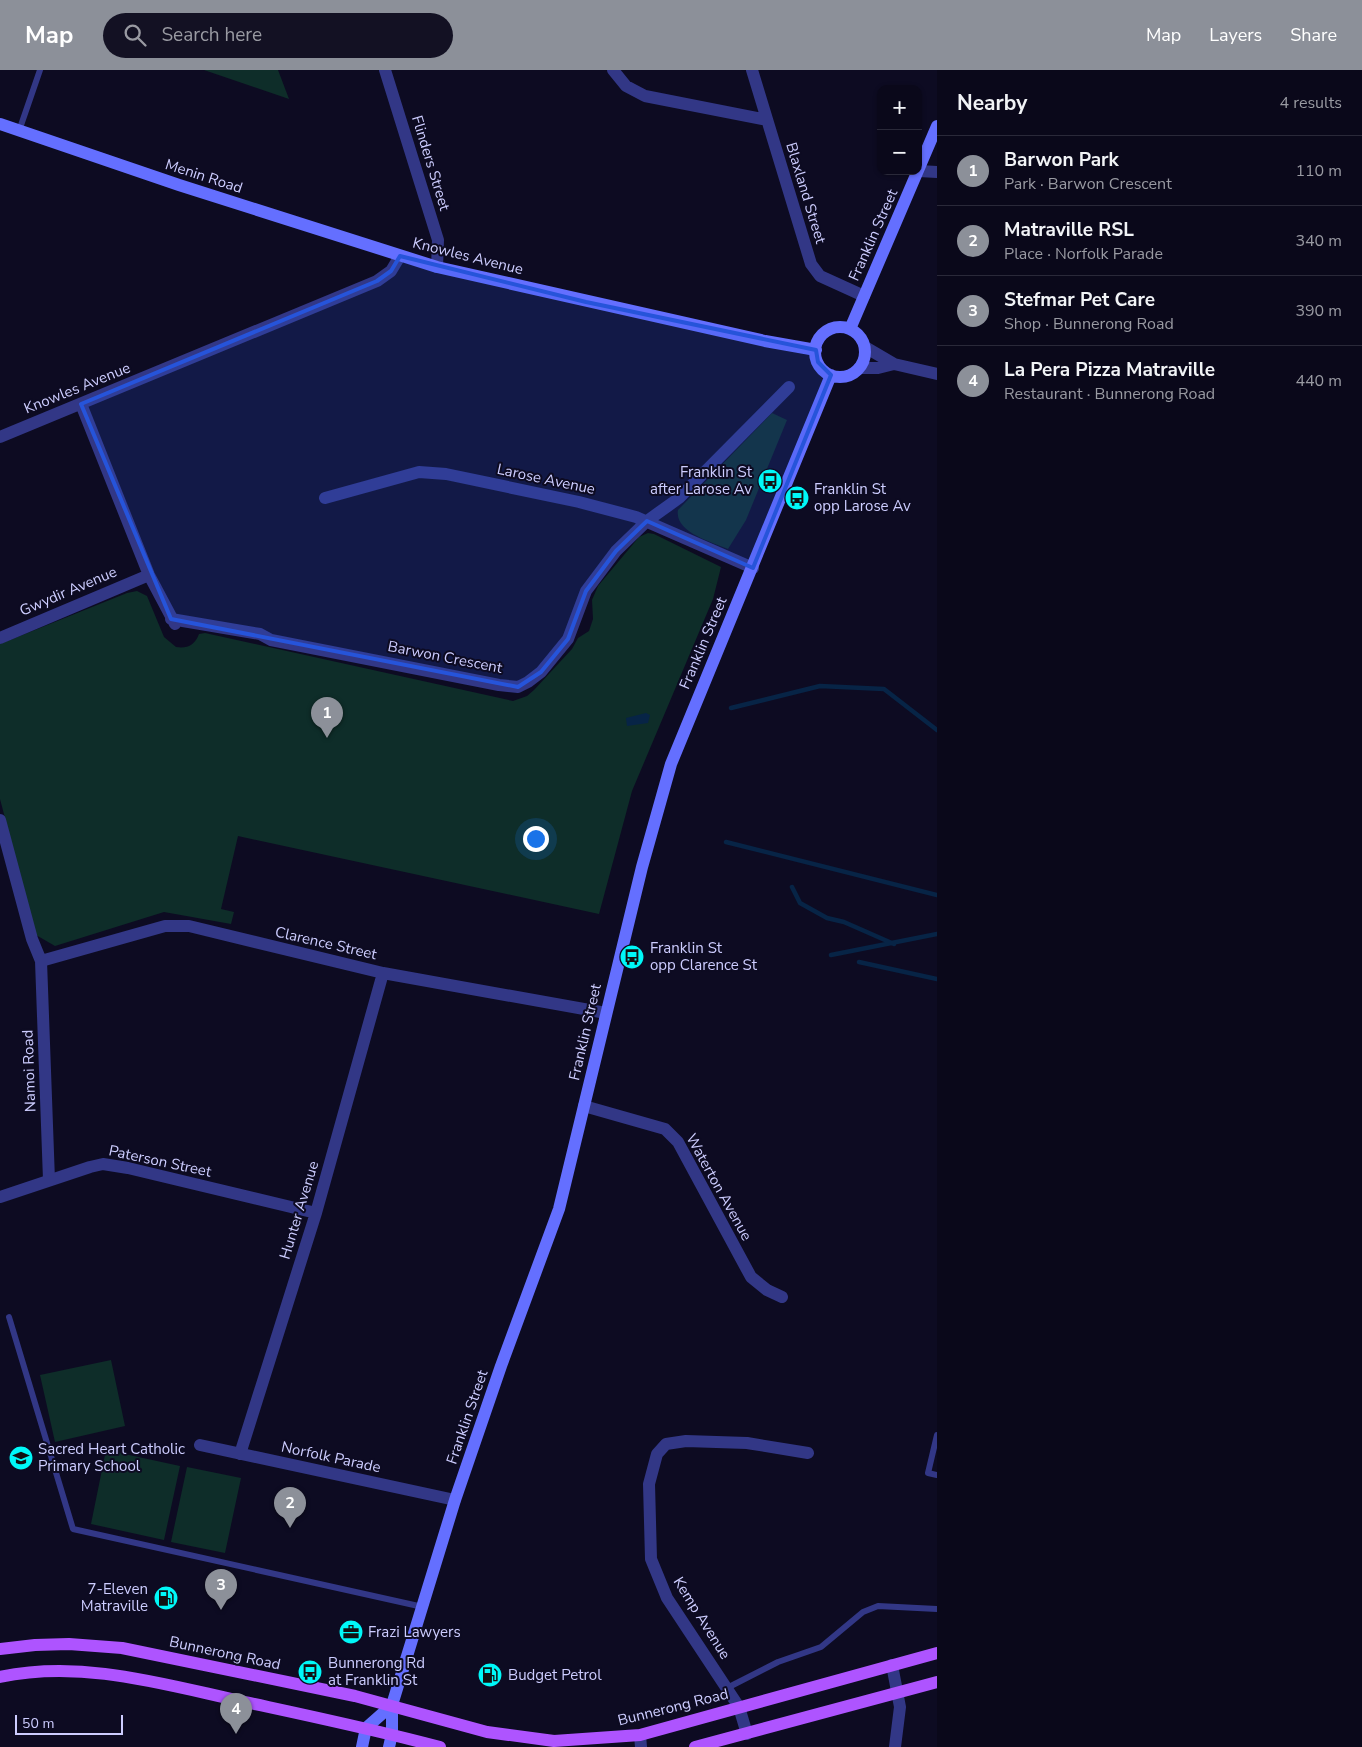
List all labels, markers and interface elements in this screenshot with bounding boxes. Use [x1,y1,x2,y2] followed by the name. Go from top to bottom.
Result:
[103,13,453,58] search box
[25,19,73,51] text: Map
[121,21,149,49] icon: search
[161,22,262,48] text: Search here
[1146,23,1181,47] text: Map
[1209,23,1262,47] text: Layers
[1290,23,1337,47] text: Share
[877,85,922,175] map controls
[877,85,922,130] button: +
[957,89,1027,117] text: Nearby
[1280,92,1342,114] text: 4 results
[407,113,455,214] street label: Flinders Street
[877,130,922,175] button: −
[781,140,831,247] street label: Blaxland Street
[1004,147,1119,173] text: Barwon Park
[163,154,245,198] street label: Menin Road
[968,160,978,182] text: 1
[1295,160,1342,182] text: 110 m
[1004,173,1172,195] text: Park · Barwon Crescent
[844,185,902,284] street label: Franklin Street
[1004,217,1134,243] text: Matraville RSL
[968,230,978,252] text: 2
[1295,230,1342,252] text: 340 m
[411,233,525,279] street label: Knowles Avenue
[1004,243,1163,265] text: Place · Norfolk Parade
[1004,287,1155,313] text: Stefmar Pet Care
[968,300,978,322] text: 3
[1295,300,1342,322] text: 390 m
[1004,313,1174,335] text: Shop · Bunnerong Road
[1004,357,1215,383] text: La Pera Pizza Matraville
[21,358,133,418] street label: Knowles Avenue
[968,370,978,392] text: 4
[1295,370,1342,392] text: 440 m
[1004,383,1215,405] text: Restaurant · Bunnerong Road
[495,459,597,499] street label: Larose Avenue
[650,462,753,499] place label: Franklin St after Larose Av
[757,468,783,494] bus stop icon: Franklin St after Larose Av
[814,479,911,516] place label: Franklin St opp Larose Av
[784,485,810,511] bus stop icon: Franklin St opp Larose Av
[16,561,120,621] street label: Gwydir Avenue
[675,593,732,692] street label: Franklin Street
[386,636,505,678] street label: Barwon Crescent
[311,697,343,738] pin: 1
[523,826,549,852] your location
[273,922,380,965] street label: Clarence Street
[650,938,758,975] place label: Franklin St opp Clarence St
[619,944,645,970] bus stop icon: Franklin St opp Clarence St
[564,981,606,1082] street label: Franklin Street
[18,1029,40,1113] street label: Namoi Road
[681,1130,757,1244] street label: Waterton Avenue
[107,1140,214,1182] street label: Paterson Street
[275,1158,323,1262] street label: Hunter Avenue
[442,1366,493,1467] street label: Franklin Street
[279,1437,383,1477] street label: Norfolk Parade
[38,1439,185,1476] place label: Sacred Heart Catholic Primary School
[8,1445,34,1471] school or university icon: Sacred Heart Catholic Primary School
[274,1487,306,1528] pin: 2
[205,1569,237,1610] pin: 3
[669,1573,735,1663] street label: Kemp Avenue
[81,1579,148,1616] place label: 7-Eleven Matraville
[153,1585,179,1611] fuel station icon: 7-Eleven Matraville
[338,1619,364,1645] office icon: Frazi Lawyers
[368,1622,461,1642] place label: Frazi Lawyers
[168,1631,282,1675] street label: Bunnerong Road
[328,1653,425,1690] place label: Bunnerong Rd at Franklin St
[297,1659,323,1685] bus stop icon: Bunnerong Rd at Franklin St
[477,1662,503,1688] fuel station icon: Budget Petrol
[508,1665,602,1685] place label: Budget Petrol
[616,1684,730,1730] street label: Bunnerong Road
[220,1693,252,1734] pin: 4
[15,1712,122,1735] scale bar
[22,1714,54,1733] text: 50 m

